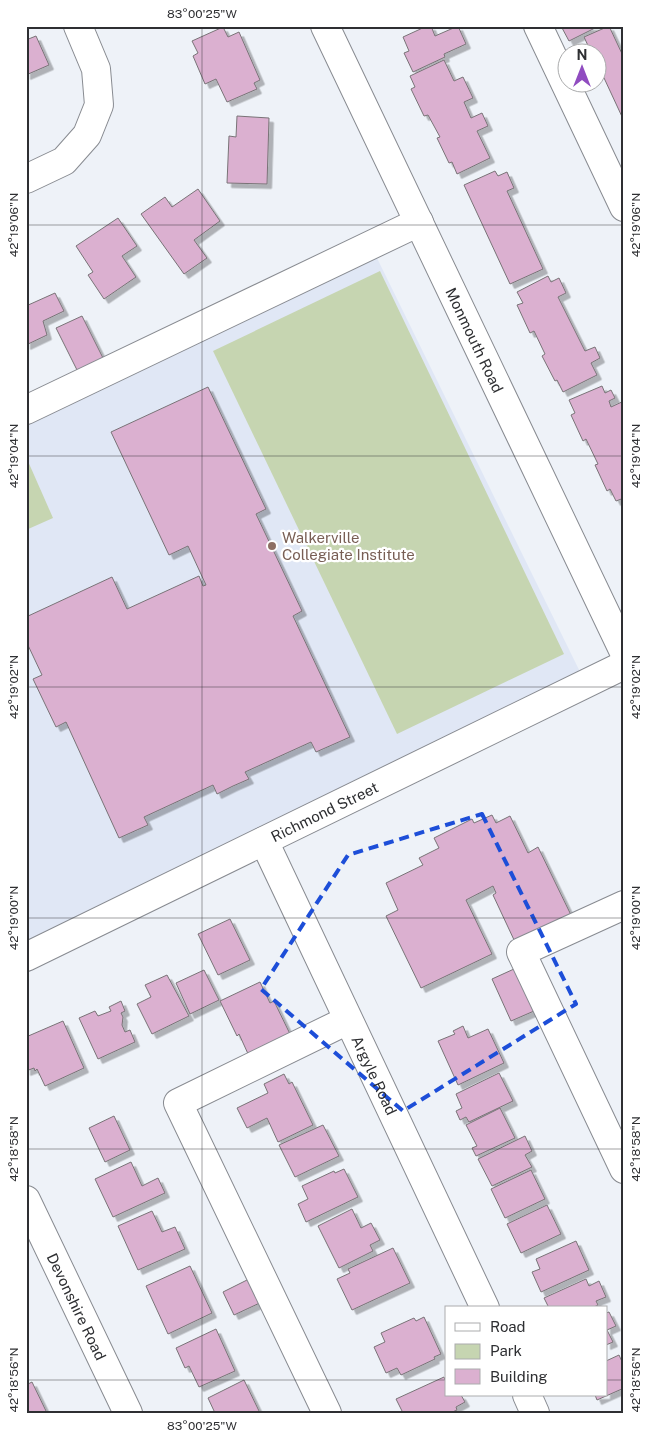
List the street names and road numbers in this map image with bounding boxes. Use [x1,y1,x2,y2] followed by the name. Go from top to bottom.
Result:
[443,285,507,395] street label: Monmouth Road
[268,778,381,845] street label: Richmond Street
[349,1033,401,1117] street label: Argyle Road
[44,1250,110,1363] street label: Devonshire Road

